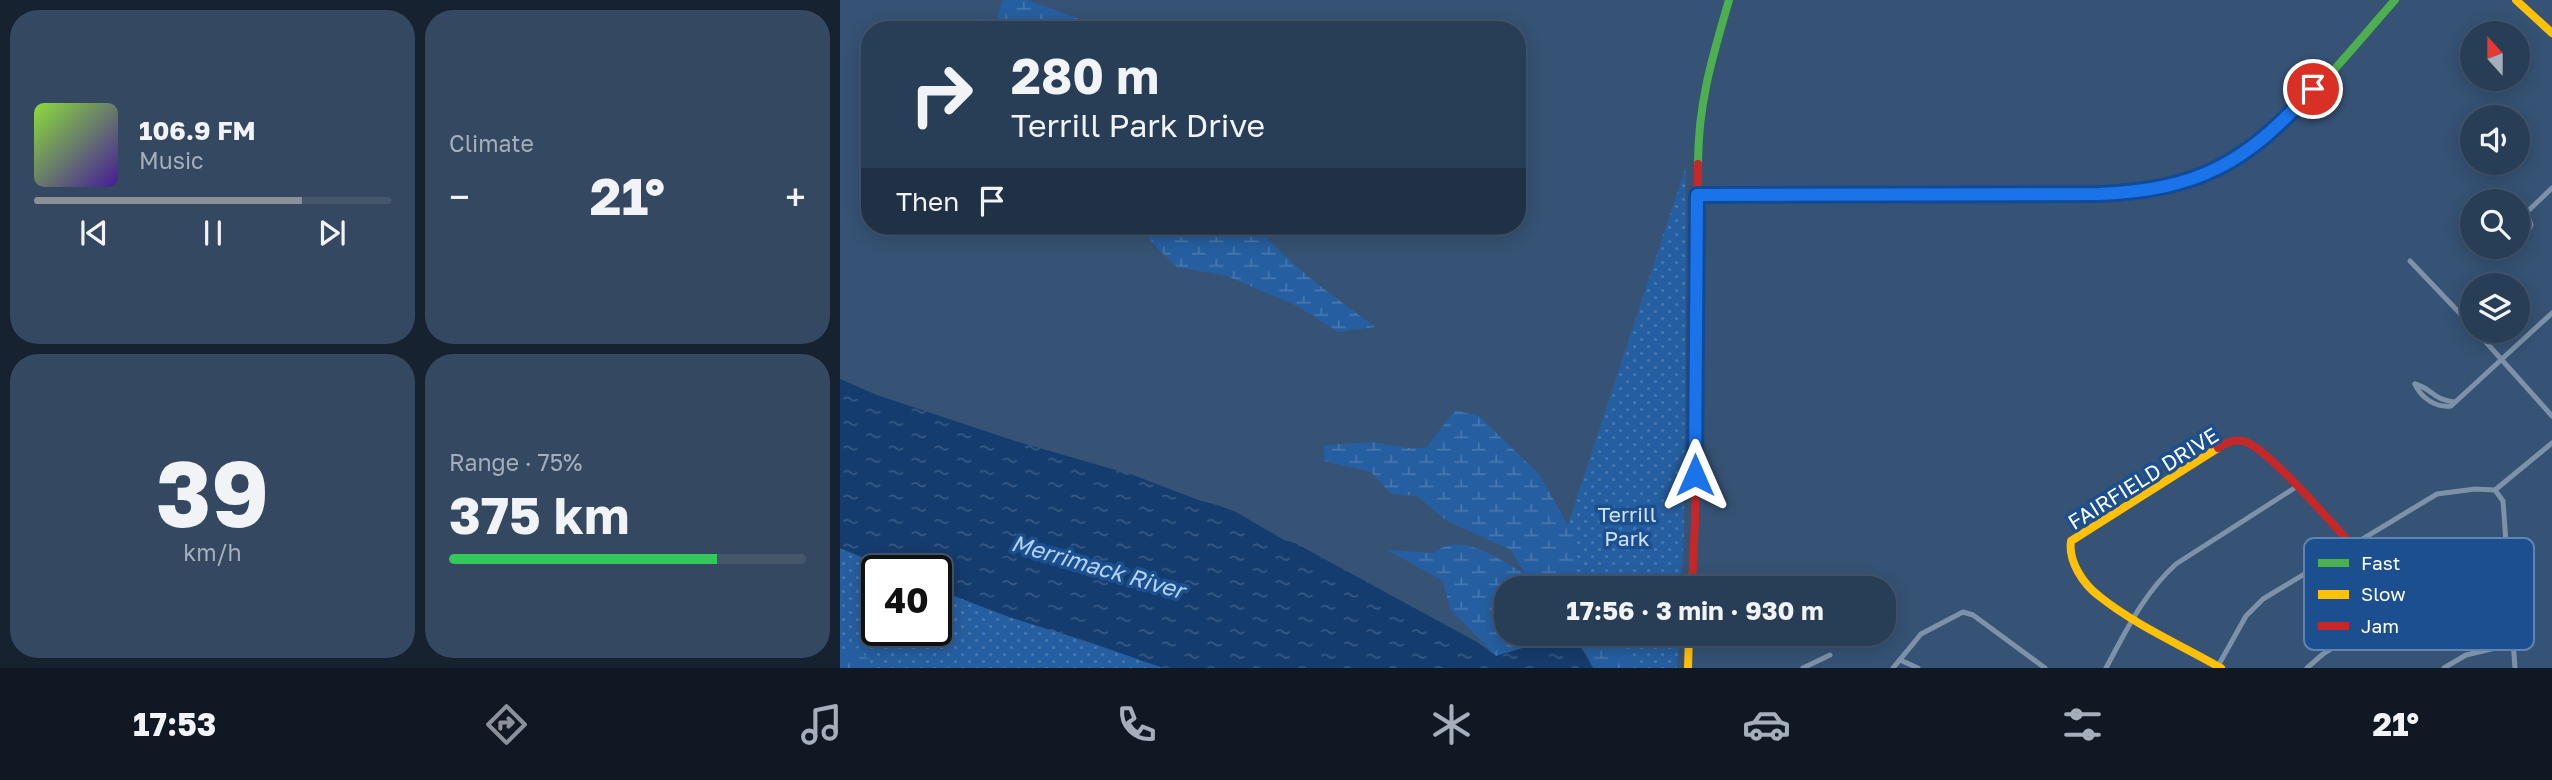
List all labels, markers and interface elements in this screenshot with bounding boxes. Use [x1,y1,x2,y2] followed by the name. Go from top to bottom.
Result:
[2460,21,2530,91] north arrow
[2460,21,2530,343] map controls
[1011,46,1159,105] text: 280 m
[896,49,987,140] icon: right
[2283,59,2343,119] pin
[2294,70,2332,108] icon: arrive
[2460,105,2530,175] button: sound
[1011,106,1265,144] text: Terrill Park Drive
[139,115,256,146] text: 106.9 FM
[449,129,534,157] text: Climate
[139,146,204,174] text: Music
[590,164,665,226] text: 21°
[449,174,470,219] text: −
[785,174,806,219] text: +
[973,182,1011,220] icon: arrive
[896,186,959,217] text: Then
[2460,189,2530,259] button: search
[75,214,113,252] icon: previous
[194,214,232,252] icon: pause
[313,214,351,252] icon: next
[2460,273,2530,343] button: layers
[2063,421,2223,535] street label: FAIRFIELD DRIVE
[156,438,269,547] text: 39
[1658,438,1732,512] position arrow
[449,448,582,476] text: Range · 75%
[449,483,629,545] text: 375 km
[1598,501,1656,551] park label: Terrill Park
[1008,528,1191,605] water label: Merrimack River
[183,538,242,566] text: km/h
[2304,538,2534,650] legend
[2361,551,2400,574] text: Fast
[861,555,952,646] speed limit sign: 40
[2361,582,2406,605] text: Slow
[1566,595,1824,626] text: 17:56 · 3 min · 930 m
[2361,614,2399,637] text: Jam
[482,700,531,749] icon: directions
[797,700,846,749] icon: music
[1112,700,1161,749] icon: phone
[1427,700,1476,749] icon: climate
[1742,700,1791,749] icon: car
[2058,700,2107,749] icon: filters
[133,705,216,743] text: 17:53
[2373,705,2419,743] text: 21°

